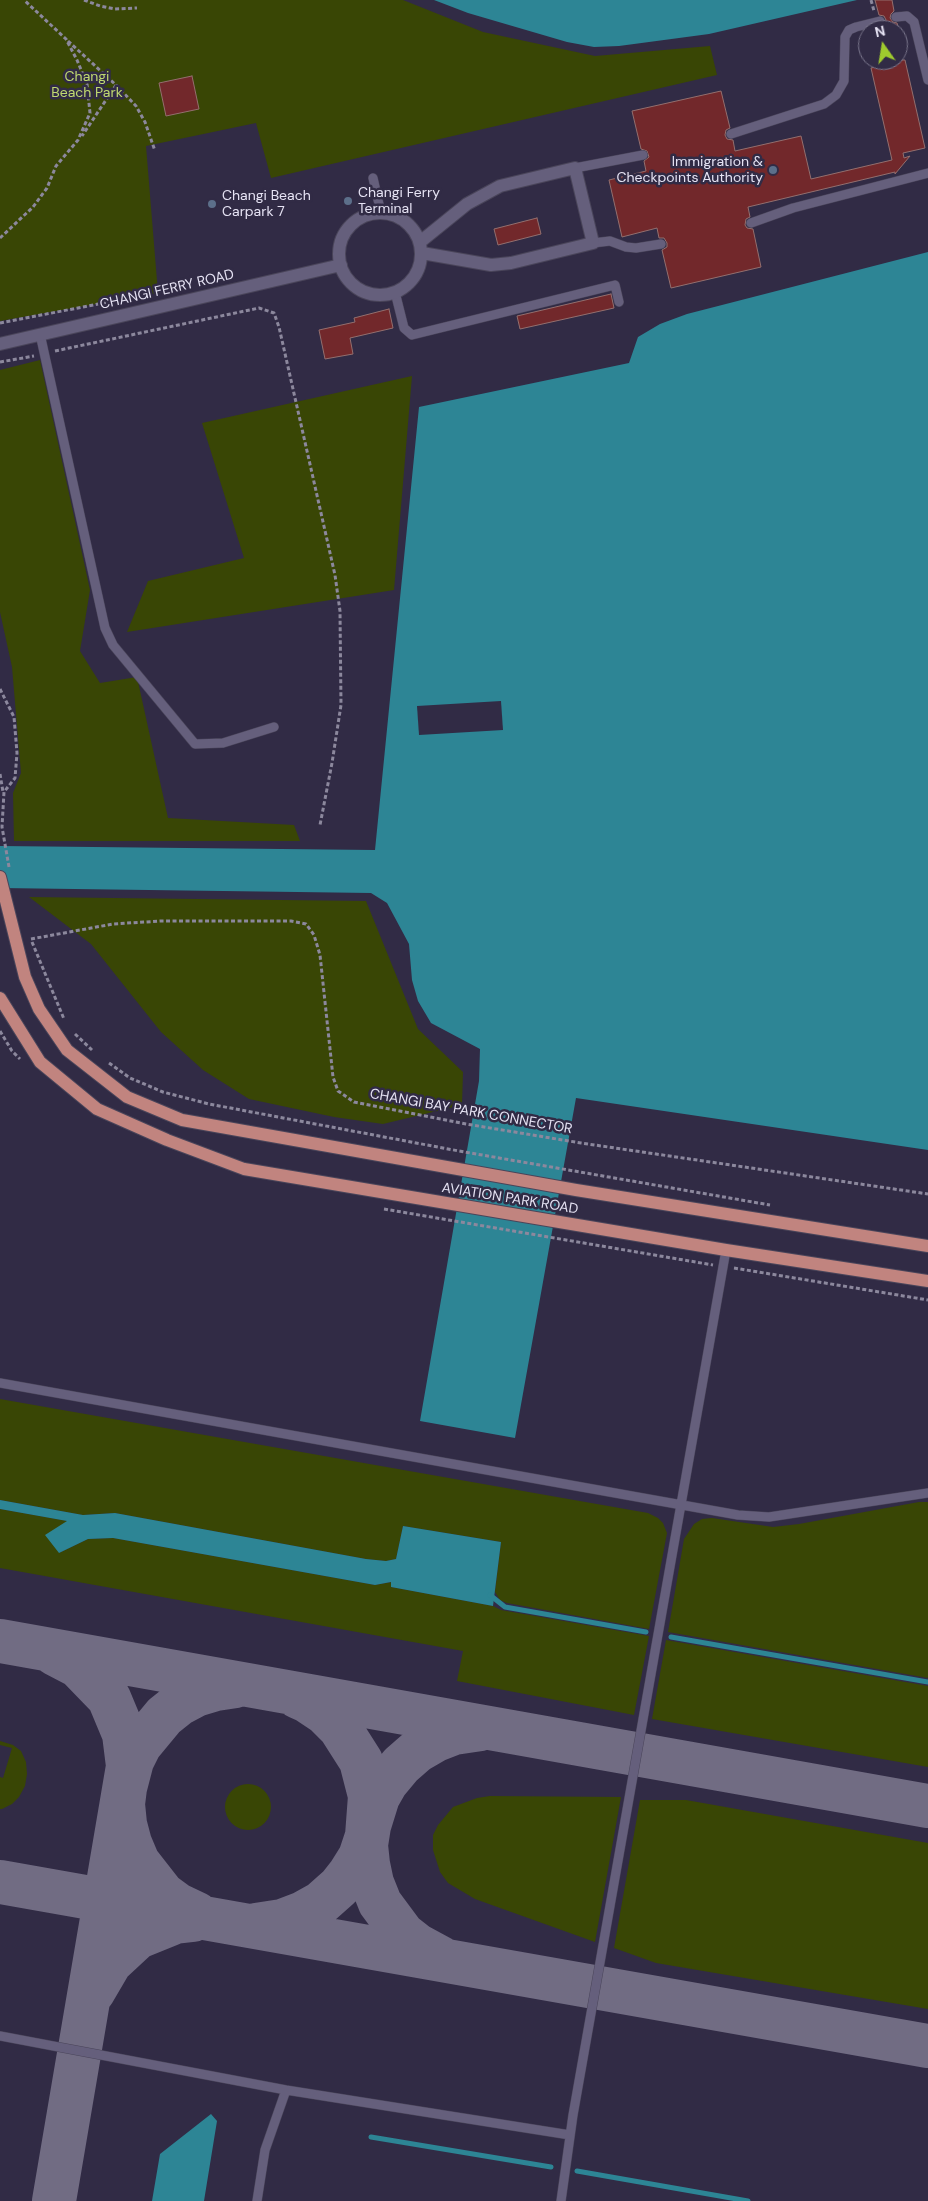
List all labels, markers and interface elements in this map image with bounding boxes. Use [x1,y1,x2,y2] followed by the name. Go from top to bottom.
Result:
[858,20,908,70] north arrow
[873,21,887,41] text: N
[51,69,123,102] park label: Changi Beach Park
[616,154,763,186] place label: Immigration & Checkpoints Authority
[767,164,779,176] marker: Immigration & Checkpoints Authority
[358,185,440,218] place label: Changi Ferry Terminal
[222,188,311,220] place label: Changi Beach Carpark 7
[342,195,354,207] marker: Changi Ferry Terminal
[206,198,218,210] marker: Changi Beach Carpark 7
[98,266,236,314] street label: CHANGI FERRY ROAD
[368,1086,574,1138] street label: CHANGI BAY PARK CONNECTOR
[441,1180,579,1218] street label: AVIATION PARK ROAD

